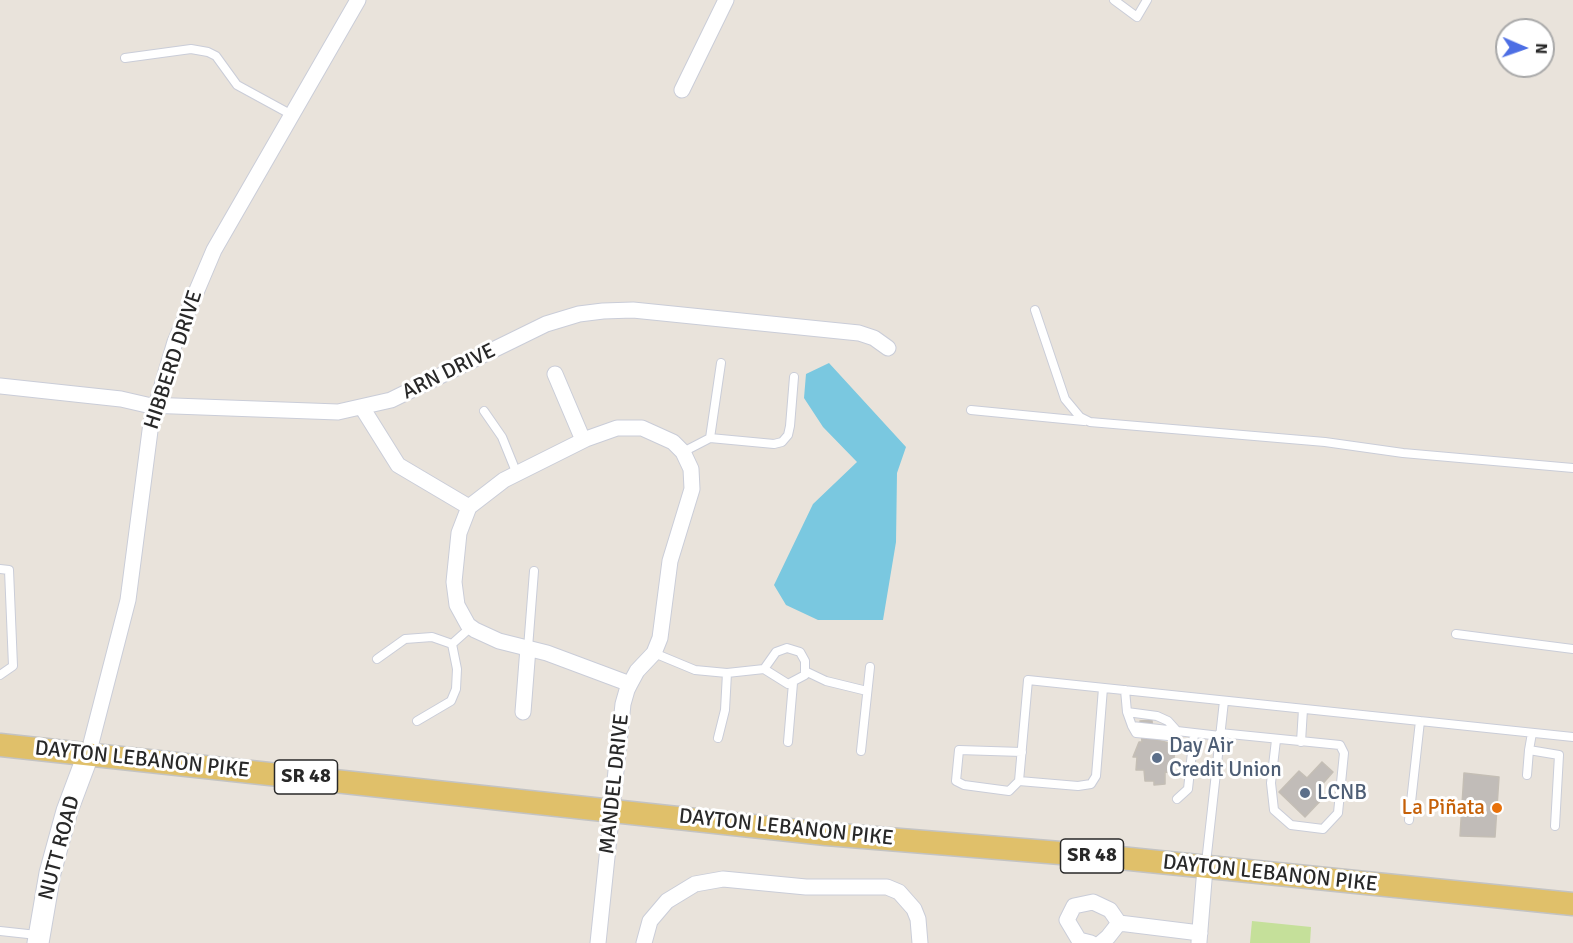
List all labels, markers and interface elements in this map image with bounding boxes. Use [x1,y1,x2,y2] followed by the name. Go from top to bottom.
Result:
[1495,18,1555,78] north arrow
[1531,43,1551,54] text: N
[140,287,208,433] street label: HIBBERD DRIVE
[398,339,500,405] street label: ARN DRIVE
[595,712,635,856] street label: MANDEL DRIVE
[1169,733,1282,783] place label: Day Air Credit Union
[33,736,251,784] street label: DAYTON LEBANON PIKE
[1150,751,1164,765] marker: Day Air Credit Union
[274,760,338,794] road number: SR 48
[1317,780,1367,806] place label: LCNB
[1298,786,1312,800] marker: LCNB
[34,793,86,903] street label: NUTT ROAD
[1401,795,1485,821] place label: La Piñata
[1490,801,1504,815] marker: La Piñata
[677,804,895,852] street label: DAYTON LEBANON PIKE
[1060,839,1124,873] road number: SR 48
[1161,850,1379,898] street label: DAYTON LEBANON PIKE

